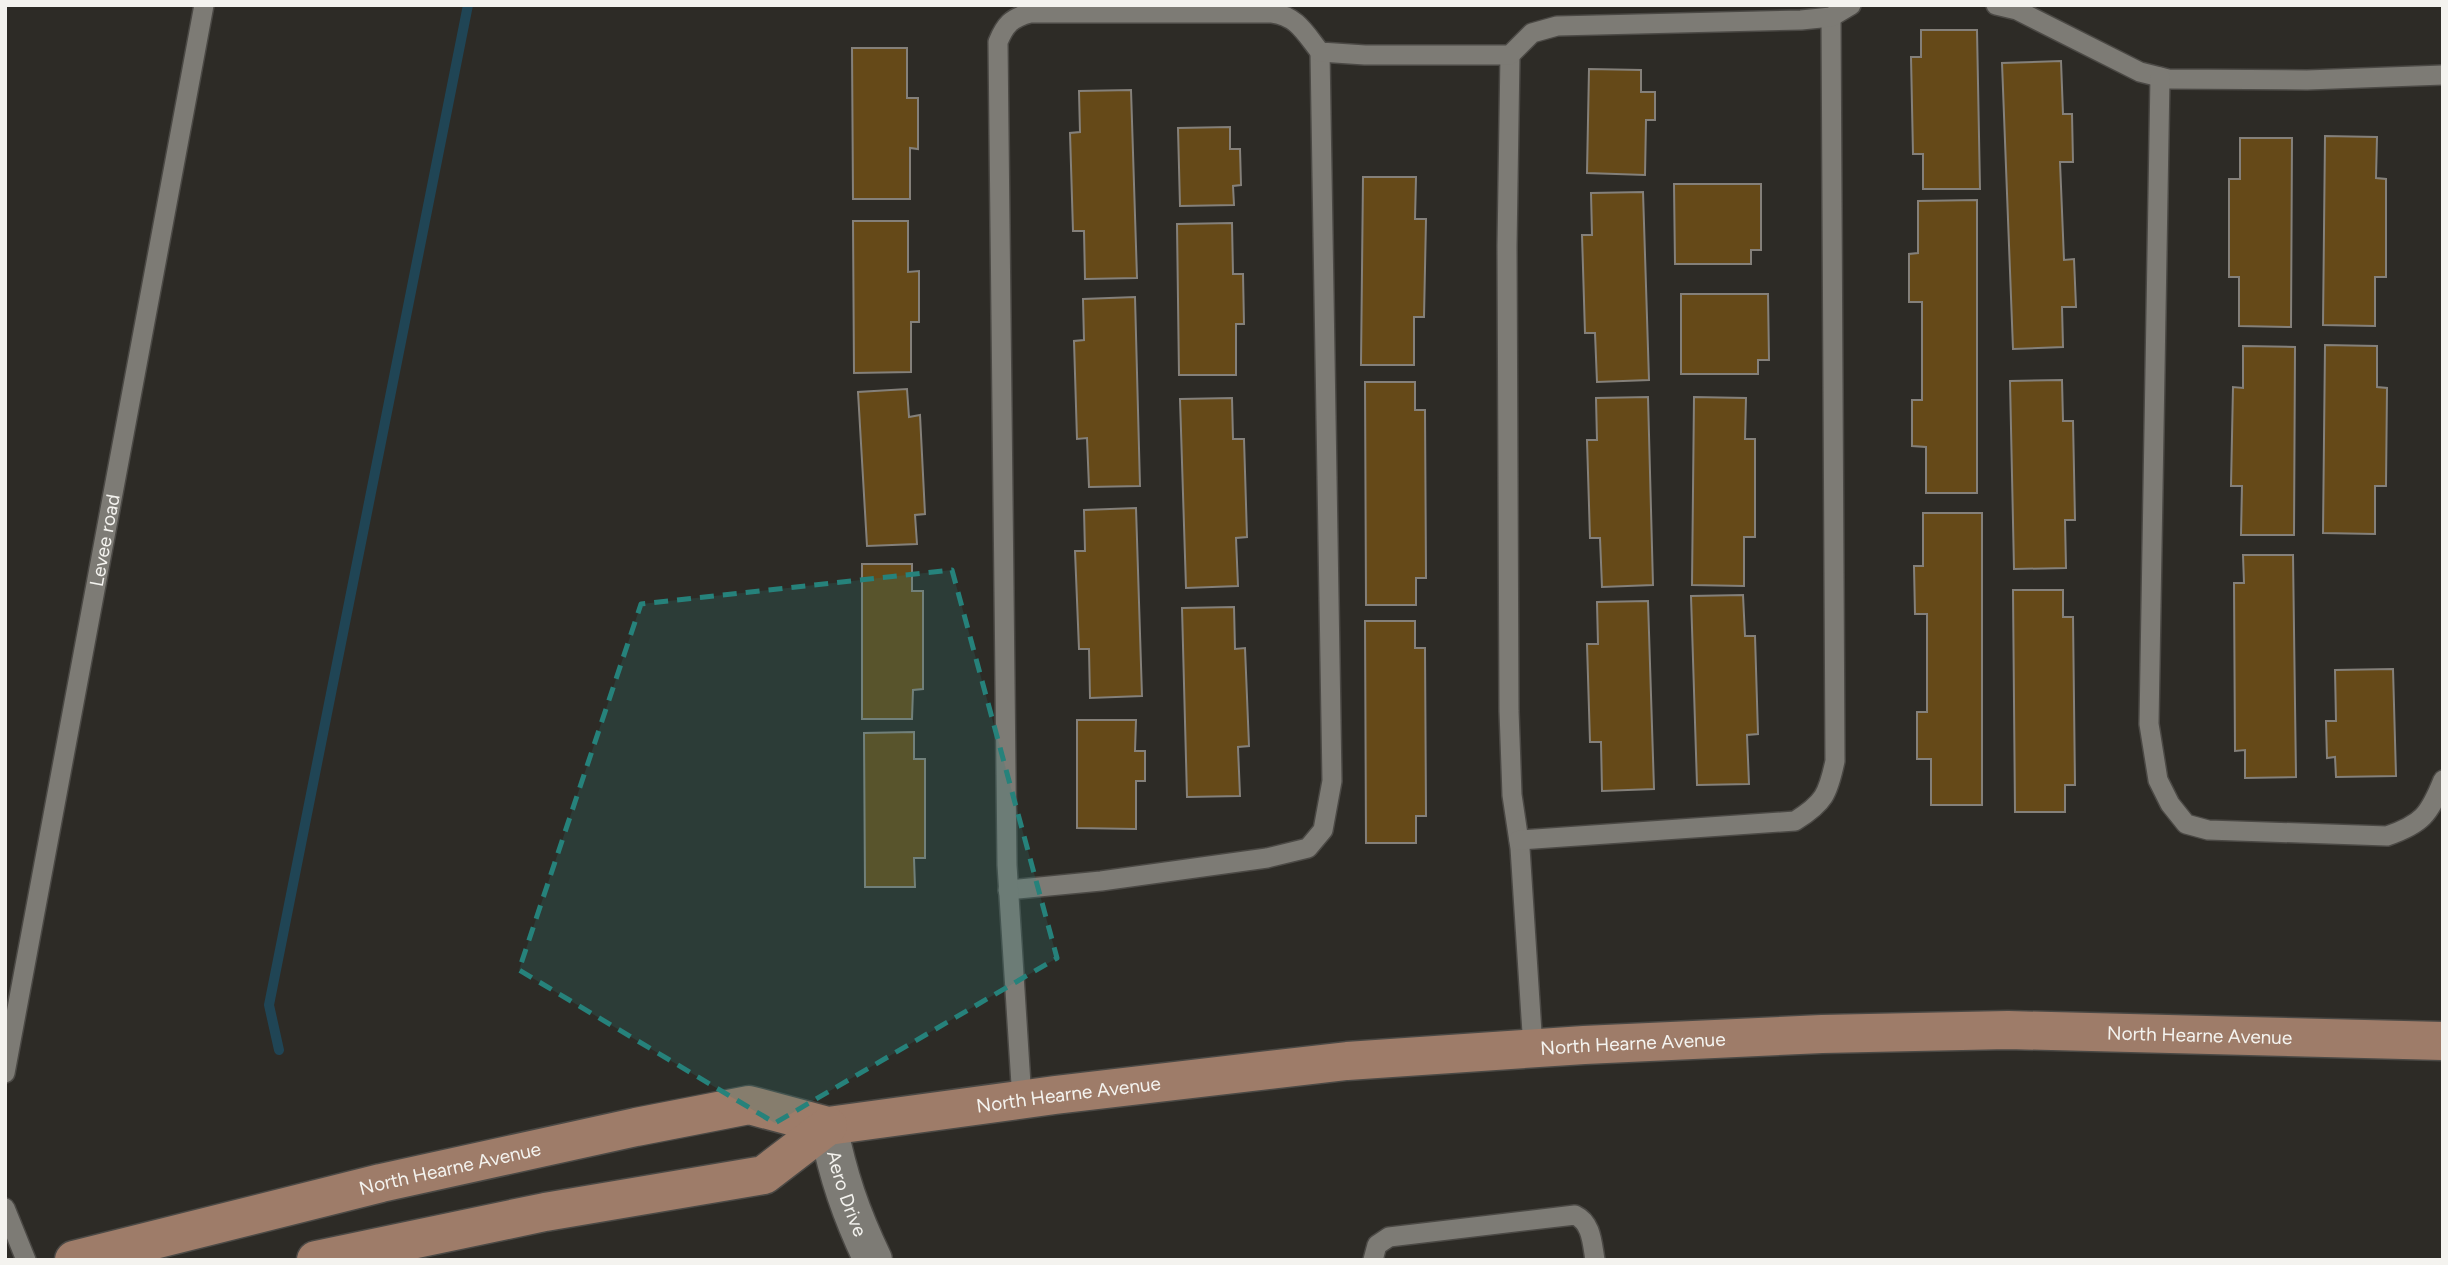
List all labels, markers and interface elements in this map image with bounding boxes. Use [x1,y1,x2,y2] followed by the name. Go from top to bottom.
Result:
[84,492,124,588] street label: Levee road
[2107,1021,2293,1049] street label: North Hearne Avenue
[1540,1027,1726,1059] street label: North Hearne Avenue
[975,1071,1162,1117] street label: North Hearne Avenue
[357,1137,543,1200] street label: North Hearne Avenue
[822,1148,872,1240] street label: Aero Drive

